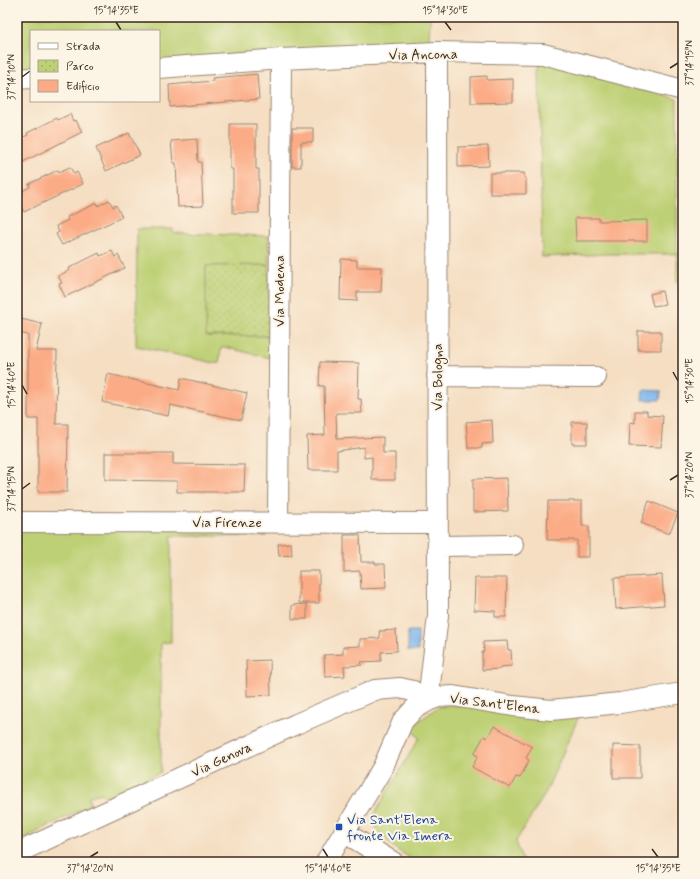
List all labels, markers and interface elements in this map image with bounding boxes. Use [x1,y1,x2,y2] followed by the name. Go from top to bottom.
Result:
[93,4,139,18] text: 15°14'35"E
[422,4,468,18] text: 15°14'30"E
[30,30,160,102] legend
[66,39,100,55] text: Strada
[683,40,697,86] text: 37°14'15"N
[388,45,458,65] street label: Via Ancona
[5,54,19,100] text: 37°14'10"N
[66,59,94,75] text: Parco
[66,79,100,95] text: Edificio
[271,255,289,327] street label: Via Modena
[429,343,448,411] street label: Via Bologna
[683,358,697,404] text: 15°14'30"E
[5,361,19,408] text: 15°14'40"E
[683,451,697,498] text: 37°14'20"N
[5,466,19,512] text: 37°14'15"N
[192,514,262,532] street label: Via Firenze
[449,690,542,719] street label: Via Sant'Elena
[188,738,255,782] street label: Via Genova
[347,811,452,845] place label: Via Sant'Elena fronte Via Imera
[334,822,344,832] marker: Via Sant'Elena fronte Via Imera
[67,862,114,876] text: 37°14'20"N
[305,862,352,876] text: 15°14'40"E
[635,862,681,876] text: 15°14'35"E

